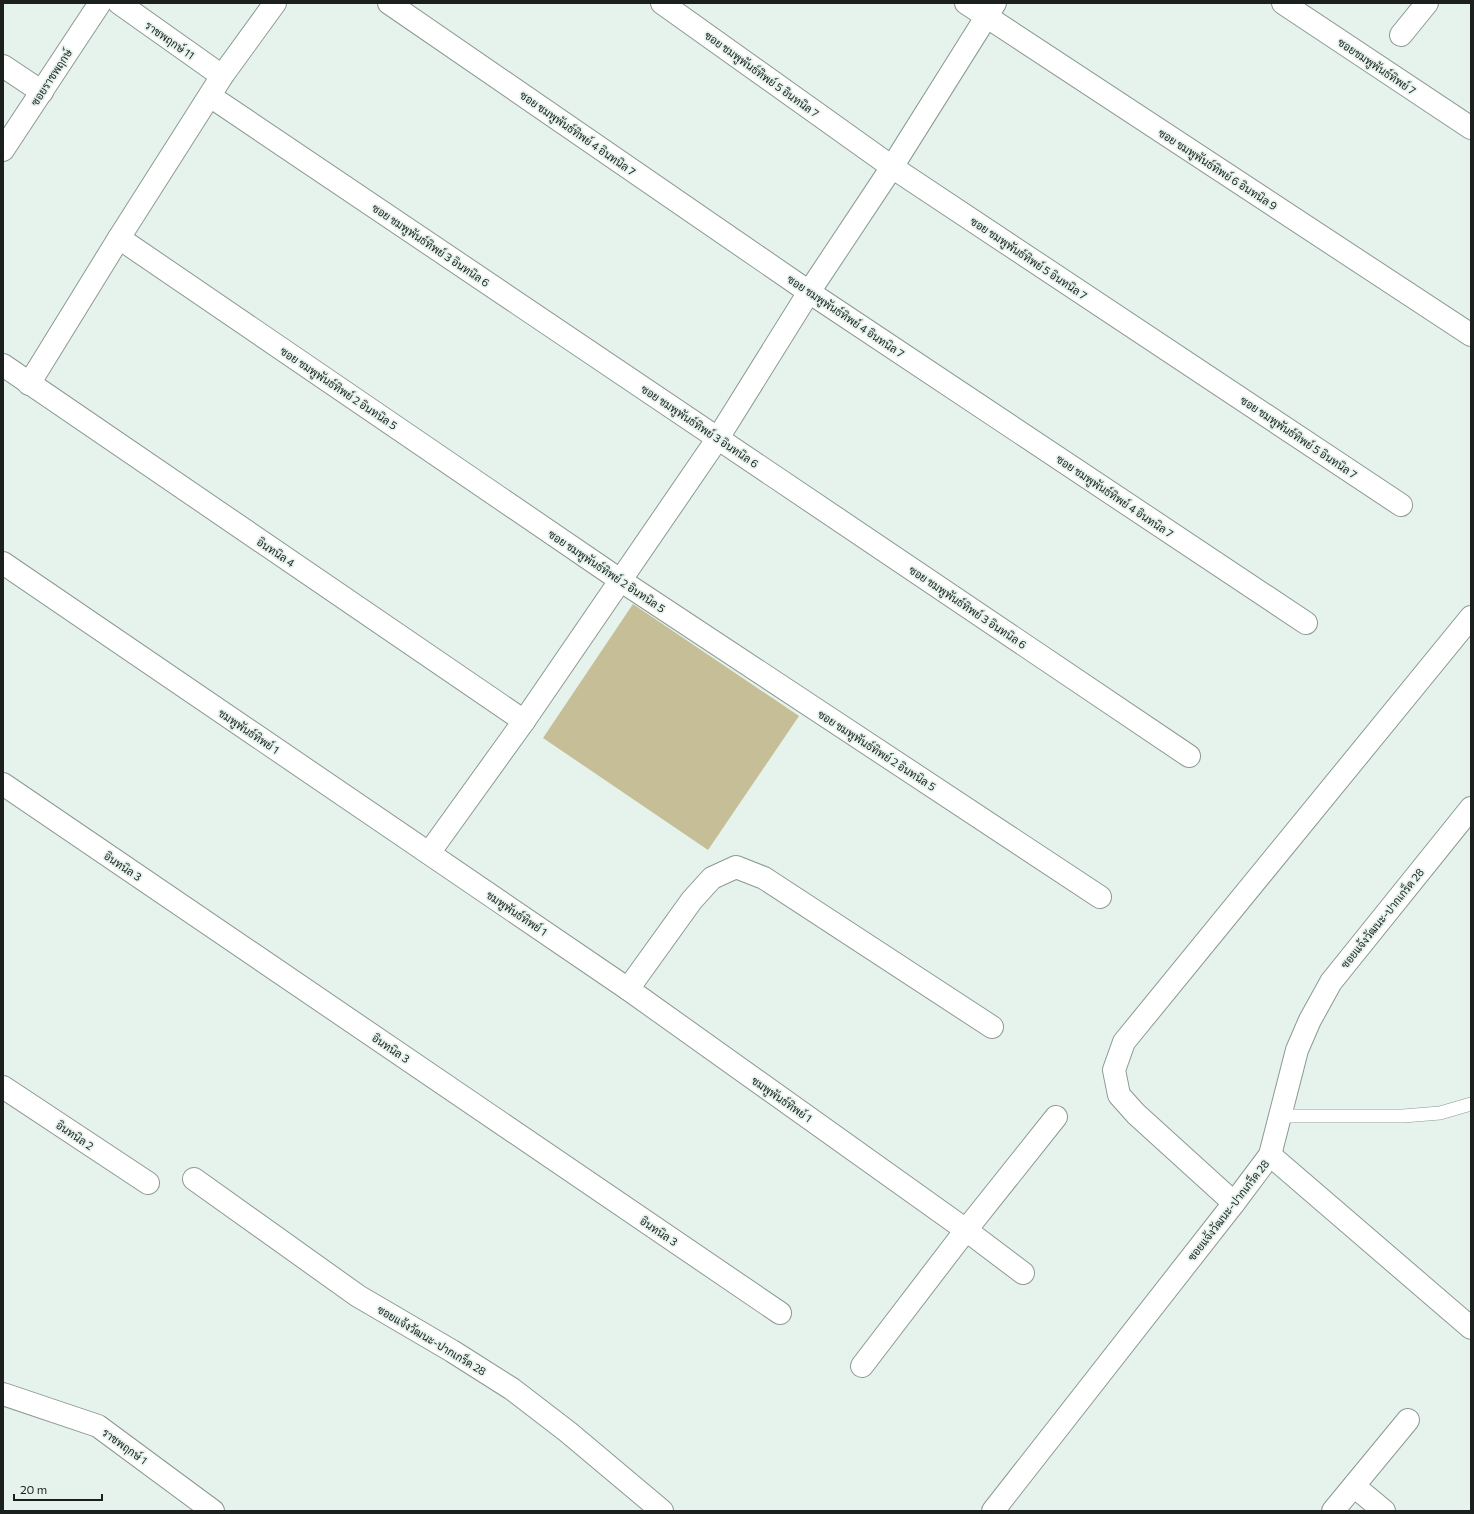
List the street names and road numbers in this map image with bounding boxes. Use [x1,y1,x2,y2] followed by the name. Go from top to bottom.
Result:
[142,18,198,62] street label: ราชพฤกษ์ 11
[701,27,822,121] street label: ซอย ชมพูพันธ์ทิพย์ 5 อินทนิล 7
[1334,34,1419,99] street label: ซอยชมพูพันธ์ทิพย์ 7
[27,45,75,108] street label: ซอยราชพฤกษ์
[517,87,639,180] street label: ซอย ชมพูพันธ์ทิพย์ 4 อินทนิล 7
[1155,125,1281,214] street label: ซอย ชมพูพันธ์ทิพย์ 6 อินทนิล 9
[369,200,493,291] street label: ซอย ชมพูพันธ์ทิพย์ 3 อินทนิล 6
[967,213,1090,304] street label: ซอย ชมพูพันธ์ทิพย์ 5 อินทนิล 7
[784,271,908,362] street label: ซอย ชมพูพันธ์ทิพย์ 4 อินทนิล 7
[277,343,400,434] street label: ซอย ชมพูพันธ์ทิพย์ 2 อินทนิล 5
[638,381,762,472] street label: ซอย ชมพูพันธ์ทิพย์ 3 อินทนิล 6
[1237,392,1360,483] street label: ซอย ชมพูพันธ์ทิพย์ 5 อินทนิล 7
[1053,451,1177,542] street label: ซอย ชมพูพันธ์ทิพย์ 4 อินทนิล 7
[545,526,668,617] street label: ซอย ชมพูพันธ์ทิพย์ 2 อินทนิล 5
[255,535,298,570] street label: อินทนิล 4
[906,562,1030,653] street label: ซอย ชมพูพันธ์ทิพย์ 3 อินทนิล 6
[215,705,282,758] street label: ชมพูพันธ์ทิพย์ 1
[814,706,939,795] street label: ซอย ชมพูพันธ์ทิพย์ 2 อินทนิล 5
[102,849,144,883] street label: อินทนิล 3
[1336,864,1426,971] street label: ซอยแจ้งวัฒนะ-ปากเกร็ด 28
[483,887,550,940] street label: ชมพูพันธ์ทิพย์ 1
[370,1031,412,1065] street label: อินทนิล 3
[748,1073,815,1126] street label: ชมพูพันธ์ทิพย์ 1
[54,1118,96,1152] street label: อินทนิล 2
[1183,1155,1272,1263] street label: ซอยแจ้งวัฒนะ-ปากเกร็ด 28
[638,1214,680,1248] street label: อินทนิล 3
[375,1301,490,1378] street label: ซอยแจ้งวัฒนะ-ปากเกร็ด 28
[99,1425,151,1467] street label: ราชพฤกษ์ 1

